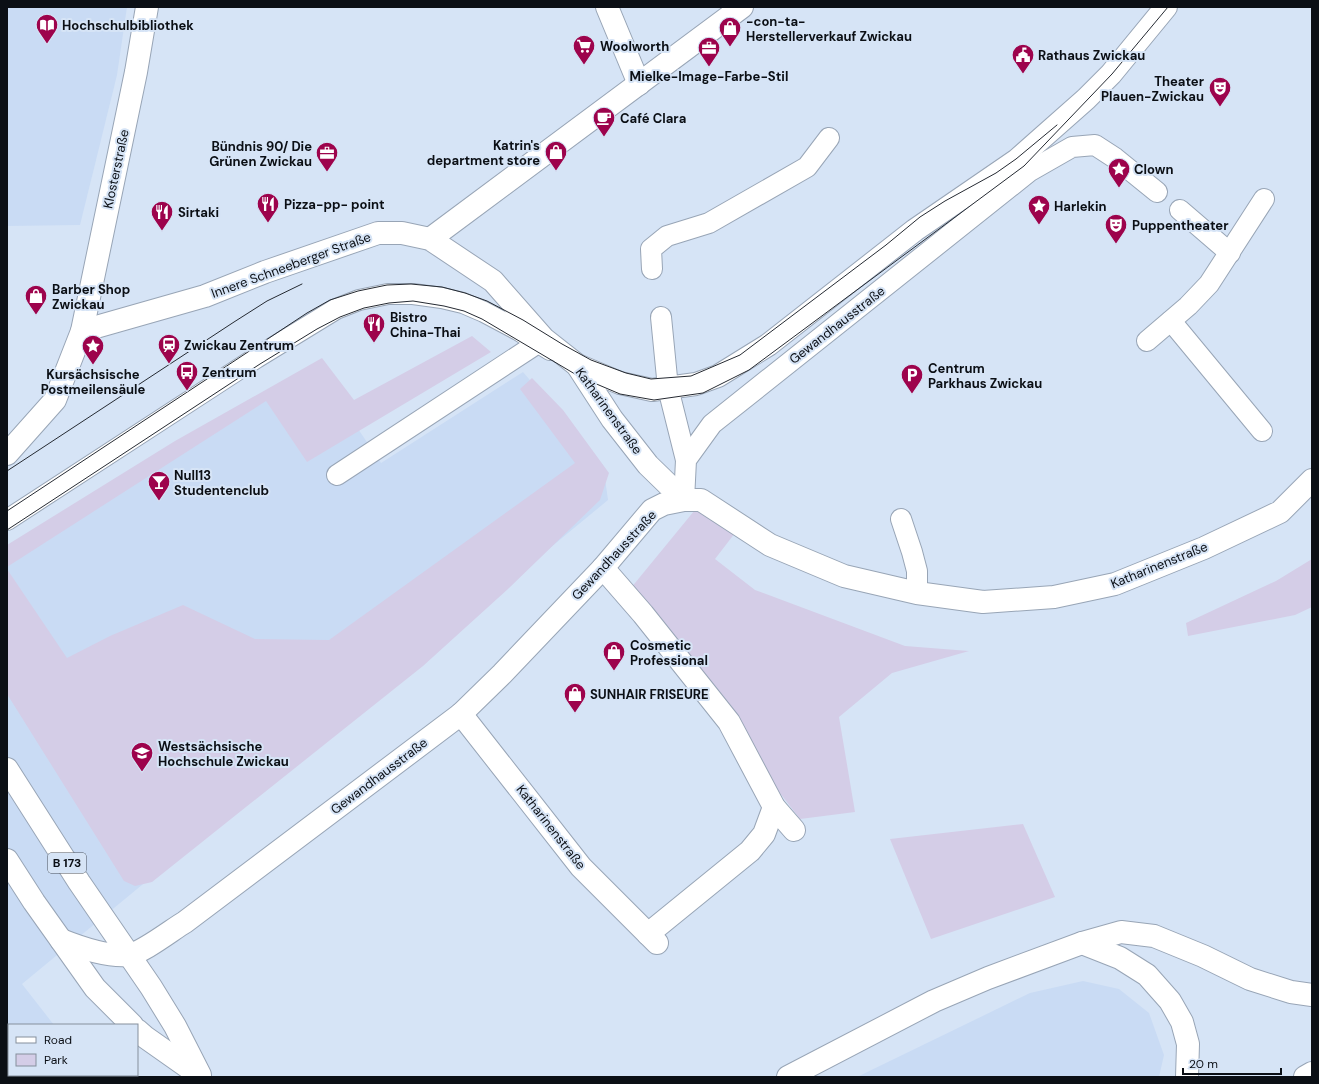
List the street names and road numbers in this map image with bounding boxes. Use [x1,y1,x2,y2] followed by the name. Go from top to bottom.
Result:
[99,128,133,210] street label: Klosterstraße
[209,228,373,302] street label: Innere Schneeberger Straße
[786,282,888,368] street label: Gewandhausstraße
[572,364,646,458] street label: Katharinenstraße
[568,506,660,604] street label: Gewandhausstraße
[1108,538,1210,592] street label: Katharinenstraße
[327,734,431,818] street label: Gewandhausstraße
[513,781,589,873] street label: Katharinenstraße
[48,853,86,873] road number: B 173

